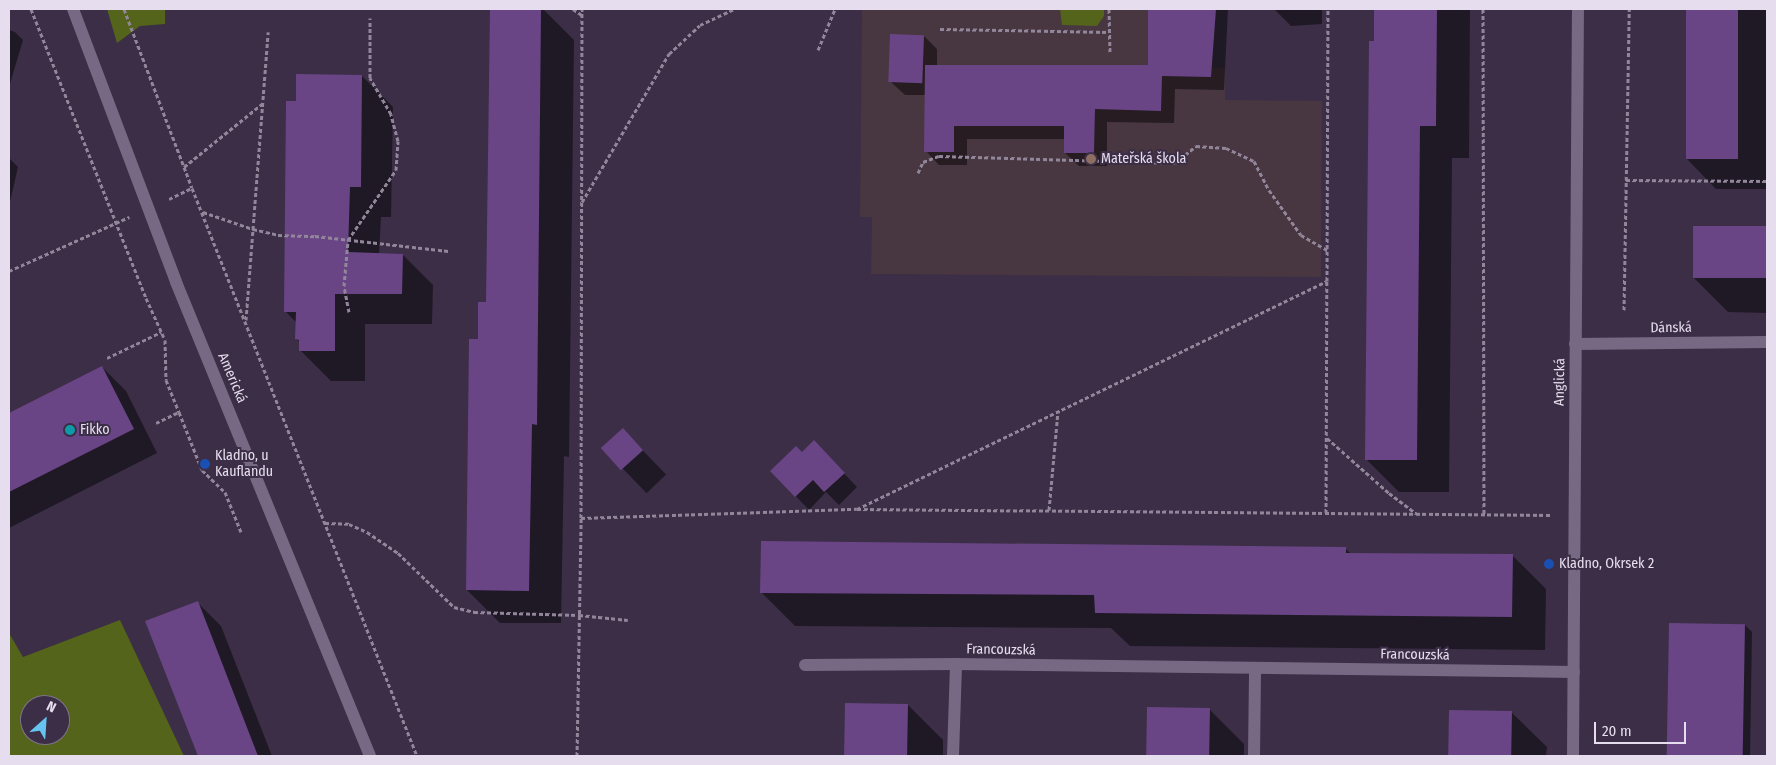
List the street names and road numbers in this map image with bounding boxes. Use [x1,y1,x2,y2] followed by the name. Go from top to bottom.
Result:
[1650,319,1692,337] street label: Dánská
[214,350,250,406] street label: Americká
[1551,358,1569,406] street label: Anglická
[966,641,1036,659] street label: Francouzská
[1380,646,1450,664] street label: Francouzská

